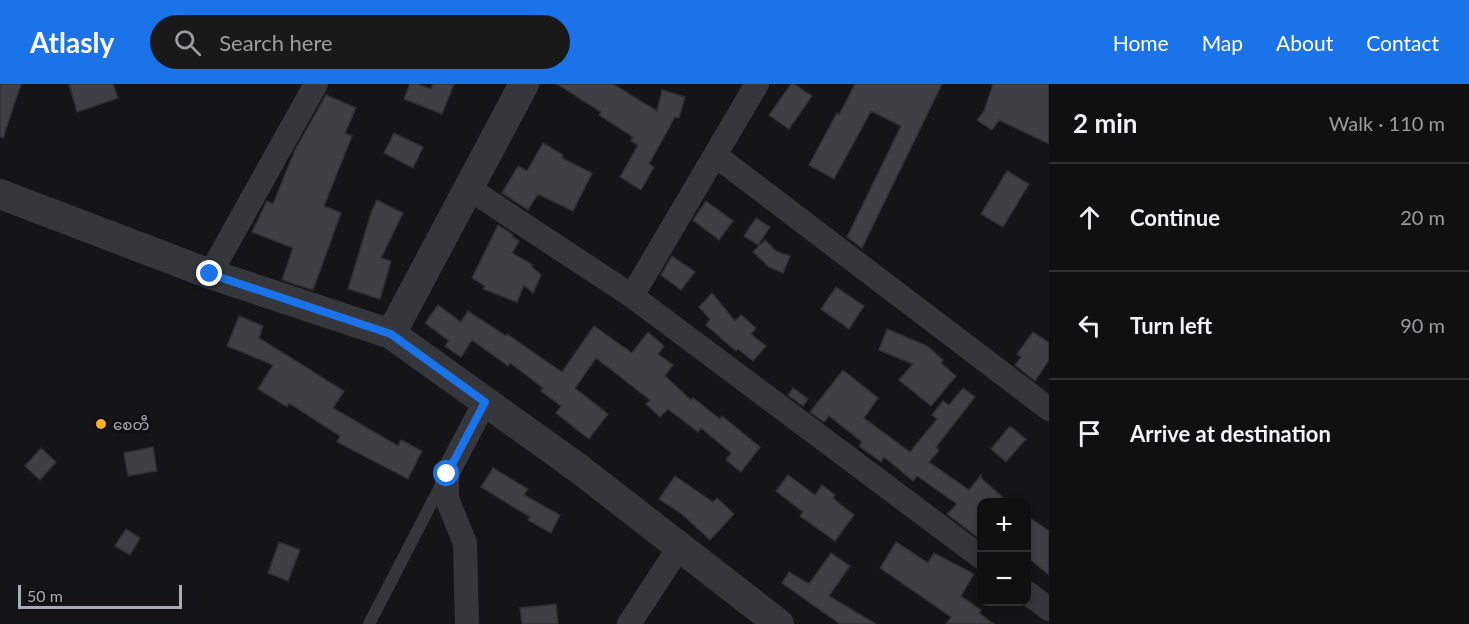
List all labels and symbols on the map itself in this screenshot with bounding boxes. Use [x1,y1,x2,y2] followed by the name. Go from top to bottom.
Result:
[196,260,222,286] route end
[113,415,149,433] place label: စေတီ
[94,417,108,431] marker: စေတီ
[433,460,459,486] route start
[18,582,182,610] scale bar

